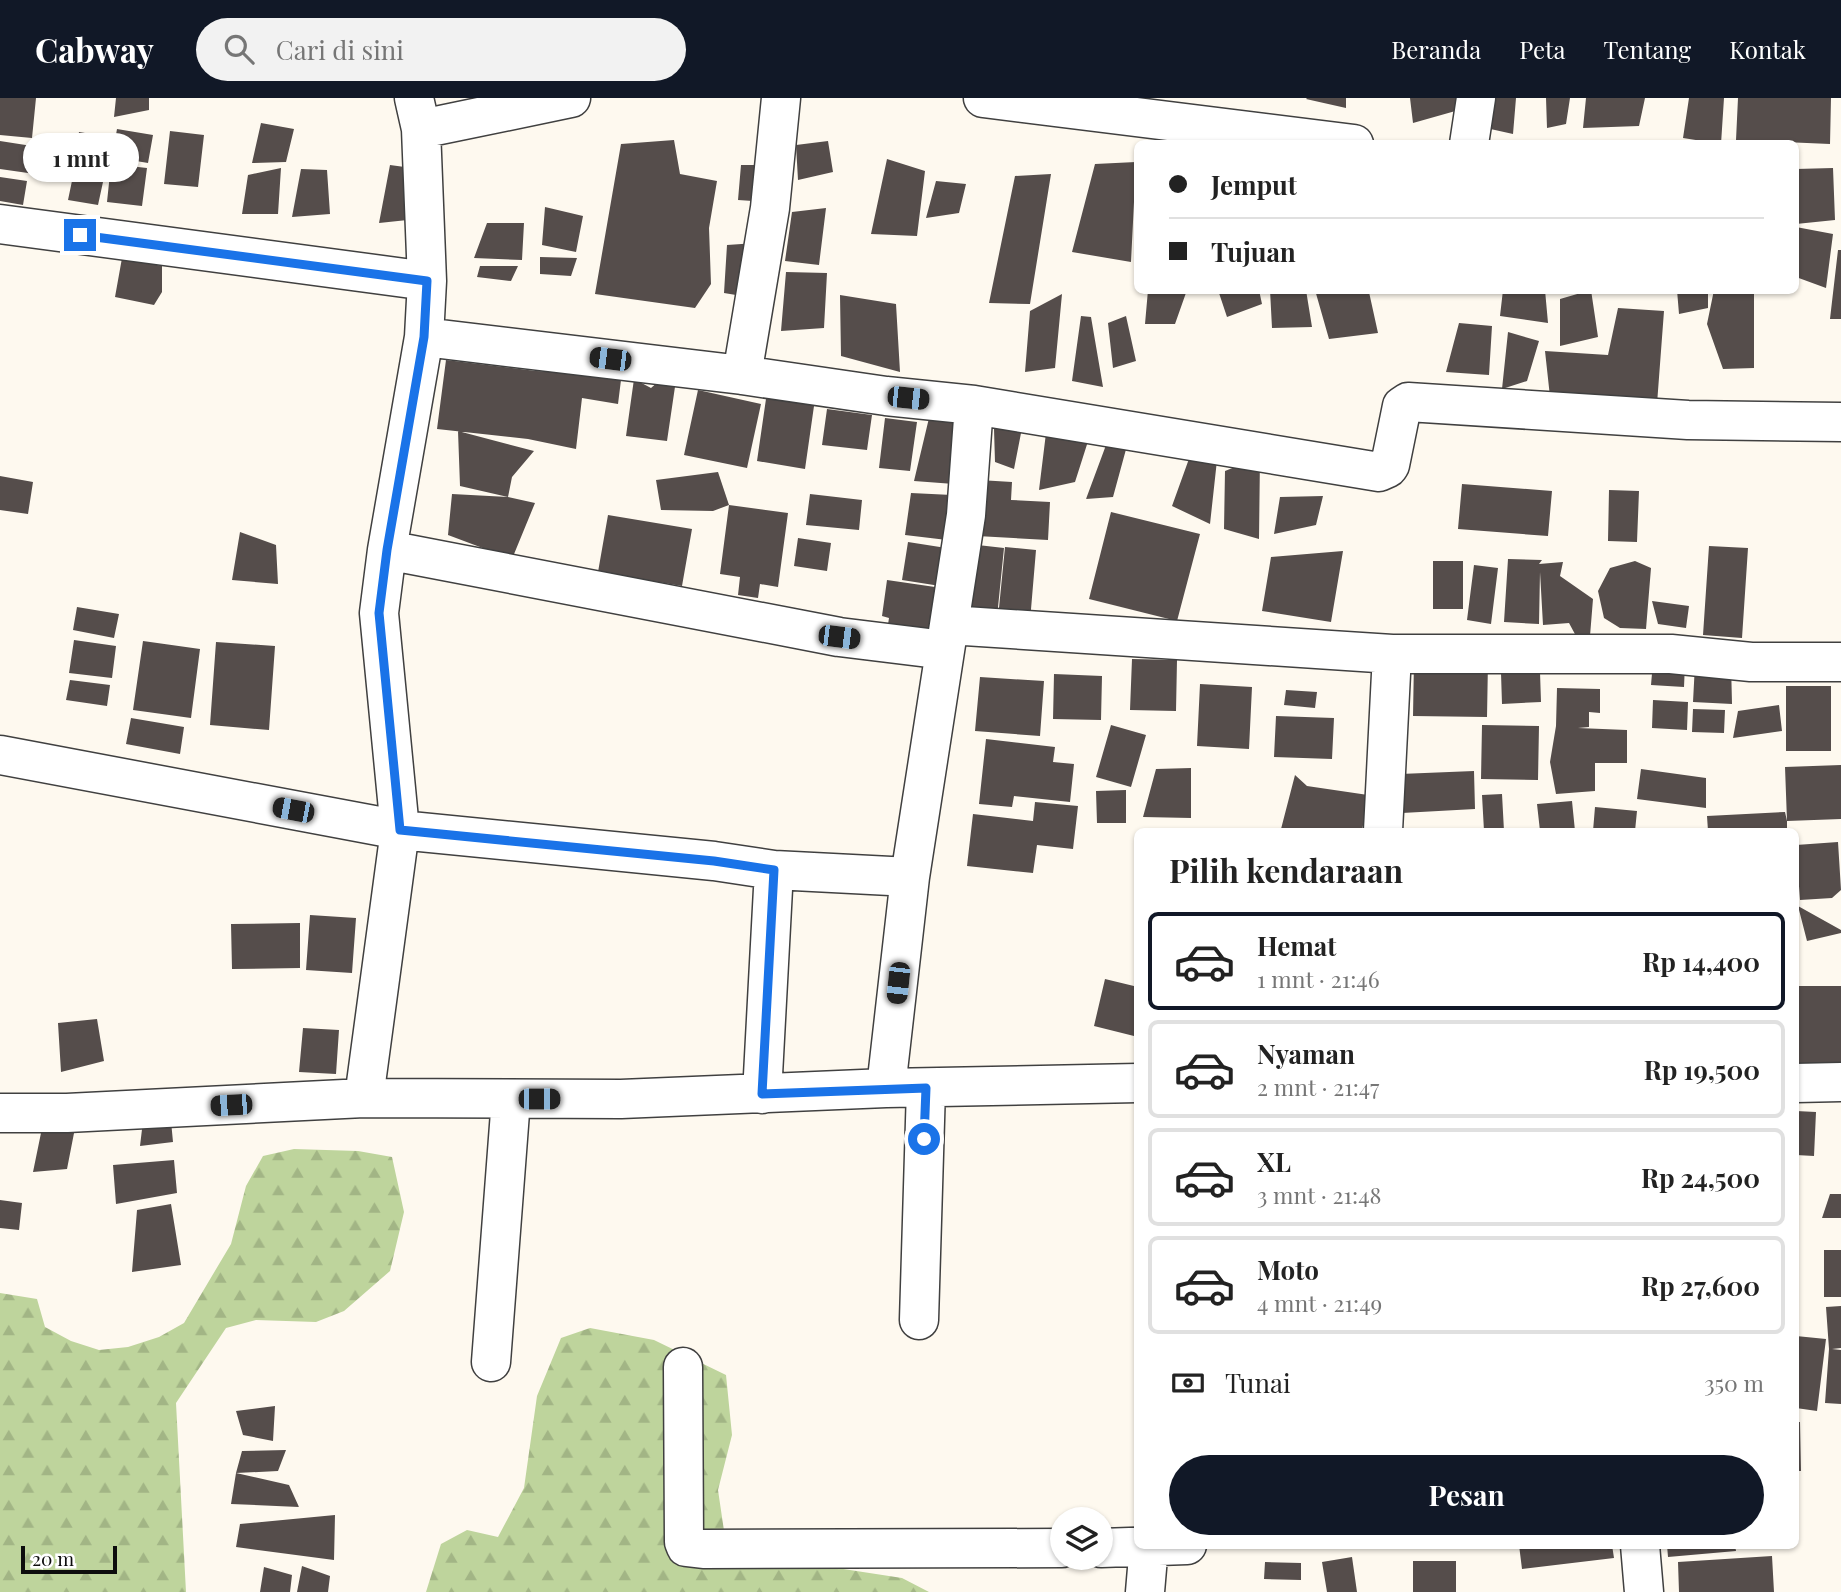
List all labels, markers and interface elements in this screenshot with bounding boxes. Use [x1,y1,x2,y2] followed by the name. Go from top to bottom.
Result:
[196,18,686,81] search box
[35,27,154,71] text: Cabway
[220,30,258,68] icon: search
[276,32,404,67] text: Cari di sini
[1391,33,1481,65] text: Beranda
[1519,33,1566,65] text: Peta
[1604,33,1691,65] text: Tentang
[1729,33,1806,65] text: Kontak
[22,134,138,183] callout: 1 mnt
[52,142,110,173] text: 1 mnt
[1211,167,1297,202] text: Jemput
[64,219,96,251] route end
[1211,234,1296,269] text: Tujuan
[588,346,633,372] car
[887,385,930,411] car
[817,624,862,650] car
[271,796,316,824] car
[1169,848,1403,891] text: Pilih kendaraan
[1257,928,1336,963] text: Hemat
[1173,930,1236,993] icon: car
[1642,944,1760,979] text: Rp 14,400
[886,961,911,1005] car
[1257,963,1380,994] text: 1 mnt · 21:46
[1257,1036,1355,1071] text: Nyaman
[1173,1038,1236,1101] icon: car
[1644,1052,1760,1087] text: Rp 19,500
[1257,1071,1379,1102] text: 2 mnt · 21:47
[519,1089,561,1110] car
[210,1093,253,1117] car
[908,1123,940,1155] route start
[1257,1144,1291,1179] text: XL
[1173,1146,1236,1209] icon: car
[1641,1160,1760,1195] text: Rp 24,500
[1257,1179,1382,1210] text: 3 mnt · 21:48
[1257,1252,1319,1287] text: Moto
[1173,1254,1236,1317] icon: car
[1641,1268,1760,1303] text: Rp 27,600
[1257,1287,1382,1318] text: 4 mnt · 21:49
[1169,1364,1207,1402] icon: cash
[1225,1365,1291,1400] text: Tunai
[1704,1367,1764,1398] text: 350 m
[1169,1455,1764,1535] button: Pesan
[1050,1507,1113,1570] map controls
[1050,1507,1113,1570] button: layers
[21,1543,117,1575] scale bar
[32,1545,74,1571] text: 20 m

